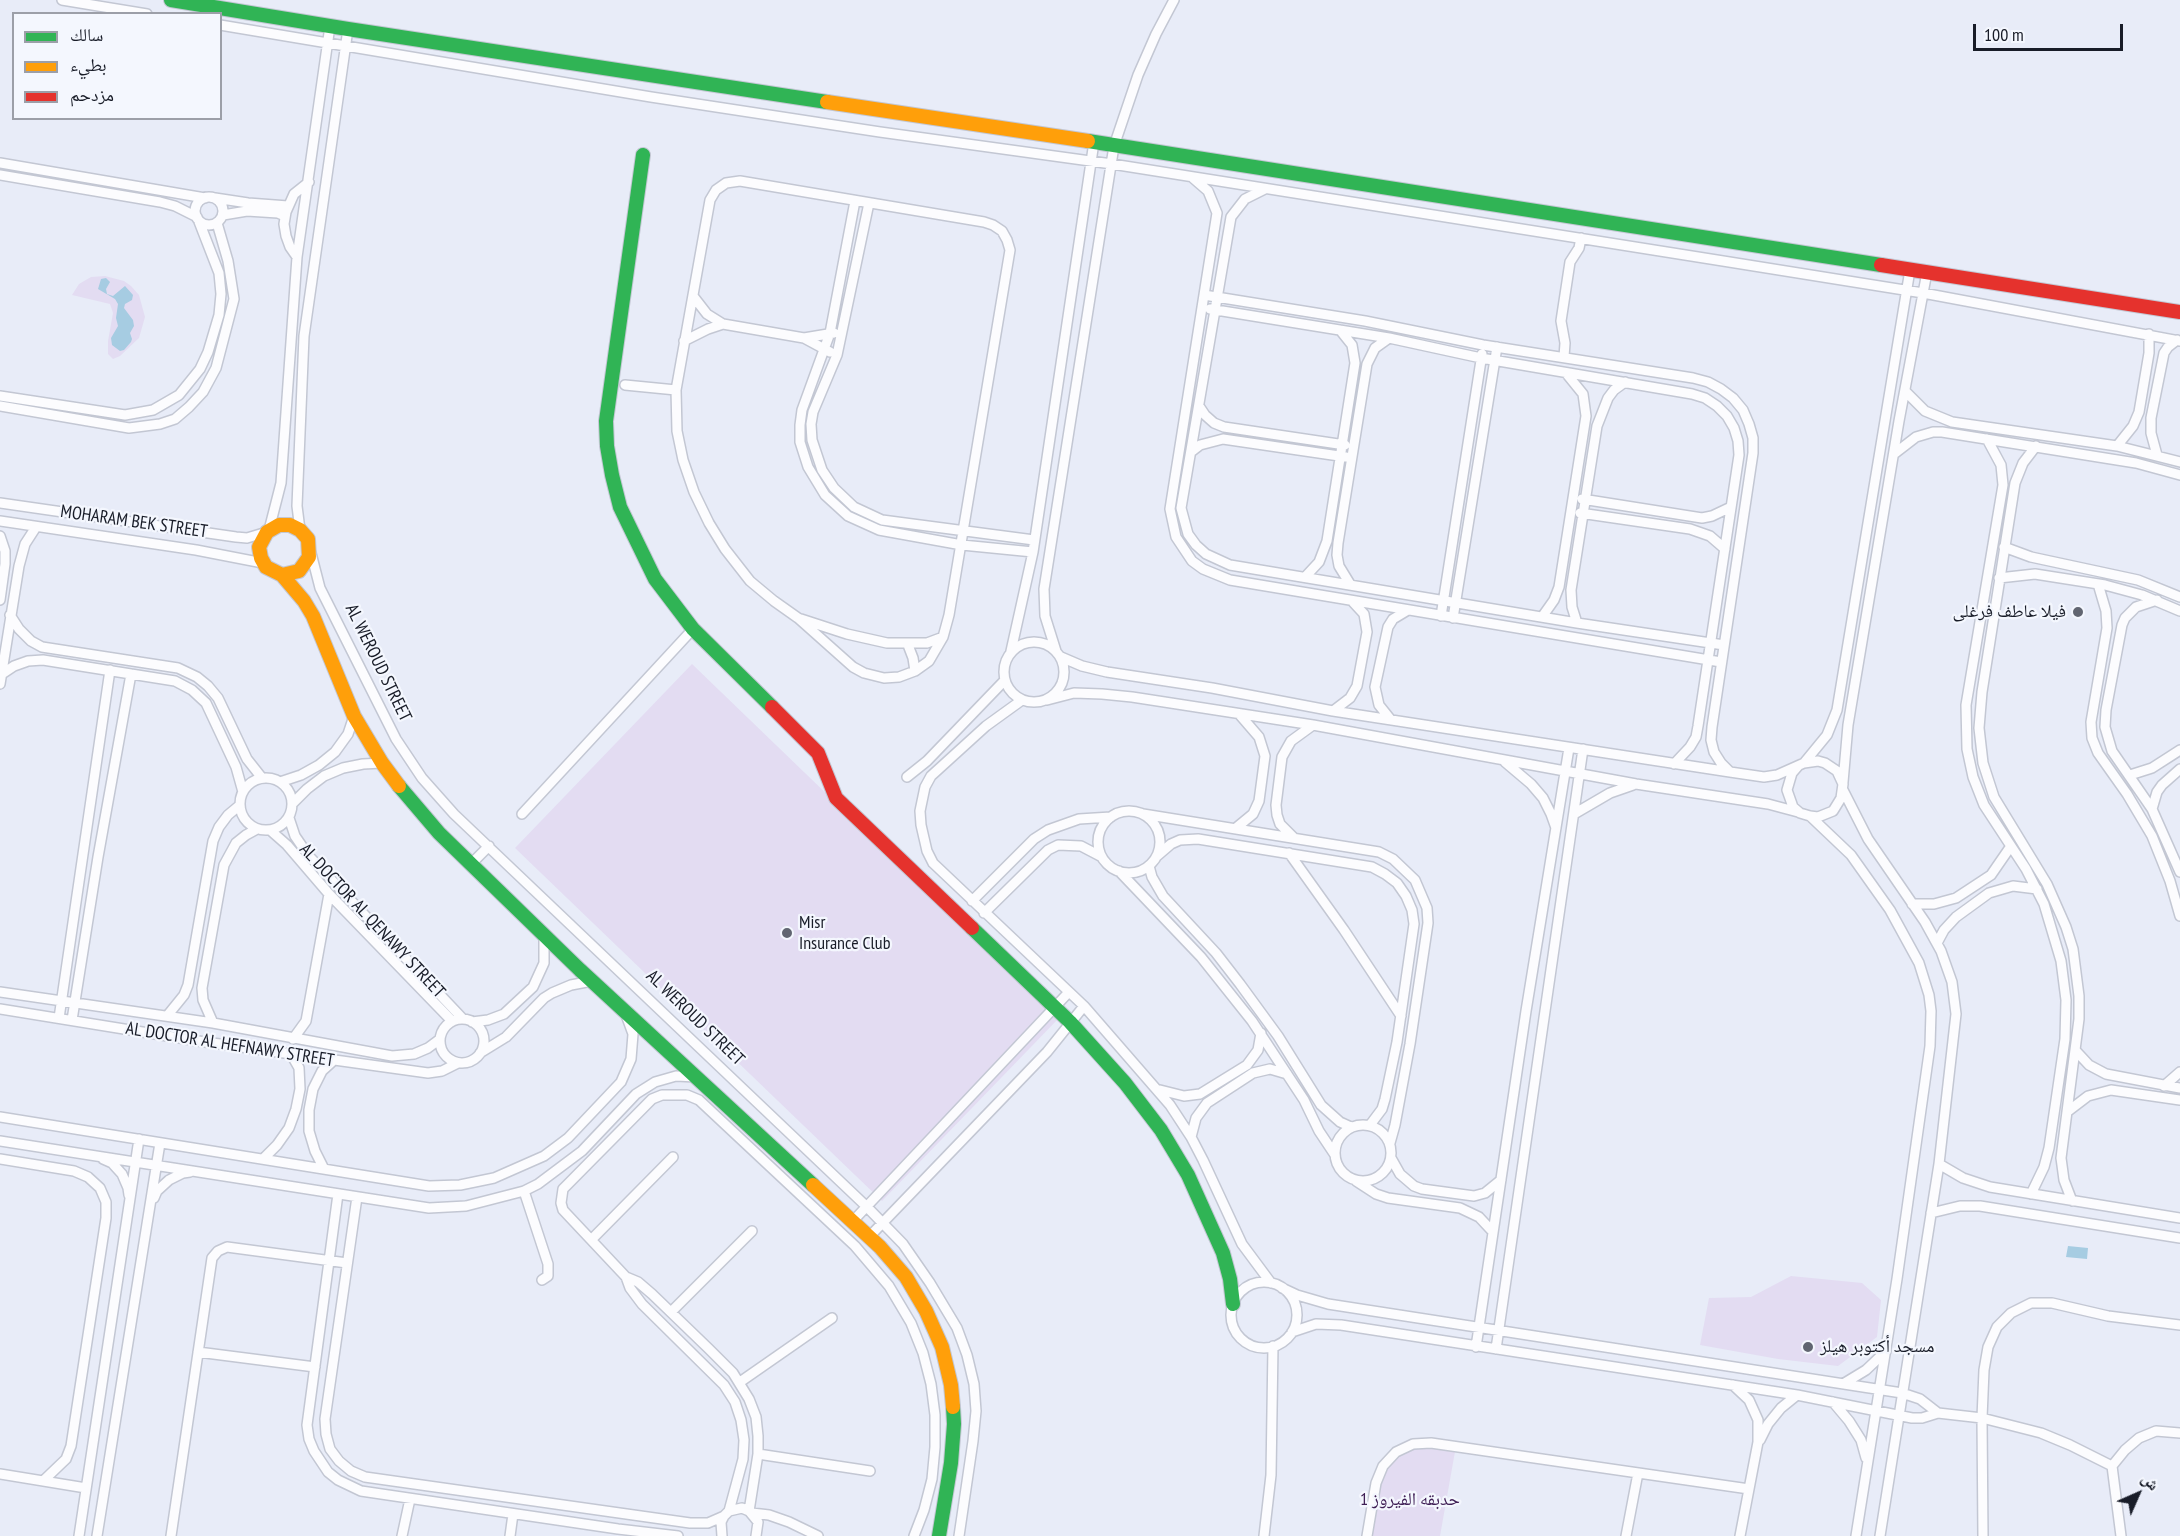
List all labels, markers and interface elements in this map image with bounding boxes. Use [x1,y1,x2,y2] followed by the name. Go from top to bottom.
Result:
[12,12,222,120] legend
[1976,12,2126,50] scale bar
[70,23,103,46] text: سالك
[1984,23,2024,46] text: 100 m
[70,53,107,76] text: بطيء
[70,83,114,106] text: مزدحم
[59,501,209,543] street label: MOHARAM BEK STREET
[340,601,416,725] street label: AL WEROUD STREET
[1952,601,2066,623] place label: فيلا عاطف فرغلى
[2071,605,2085,619] marker: فيلا عاطف فرغلى
[295,839,449,1003] street label: AL DOCTOR AL QENAWY STREET
[799,912,890,954] place label: Misr Insurance Club
[780,926,794,940] marker: Misr Insurance Club
[641,966,749,1070] street label: AL WEROUD STREET
[124,1018,336,1072] street label: AL DOCTOR AL HEFNAWY STREET
[1820,1336,1934,1358] place label: مسجد أكتوبر هيلز
[1801,1340,1815,1354] marker: مسجد أكتوبر هيلز
[2108,1464,2168,1524] north arrow
[2138,1468,2164,1494] text: ش
[1360,1489,1460,1511] park label: حدبقه الفيروز 1

